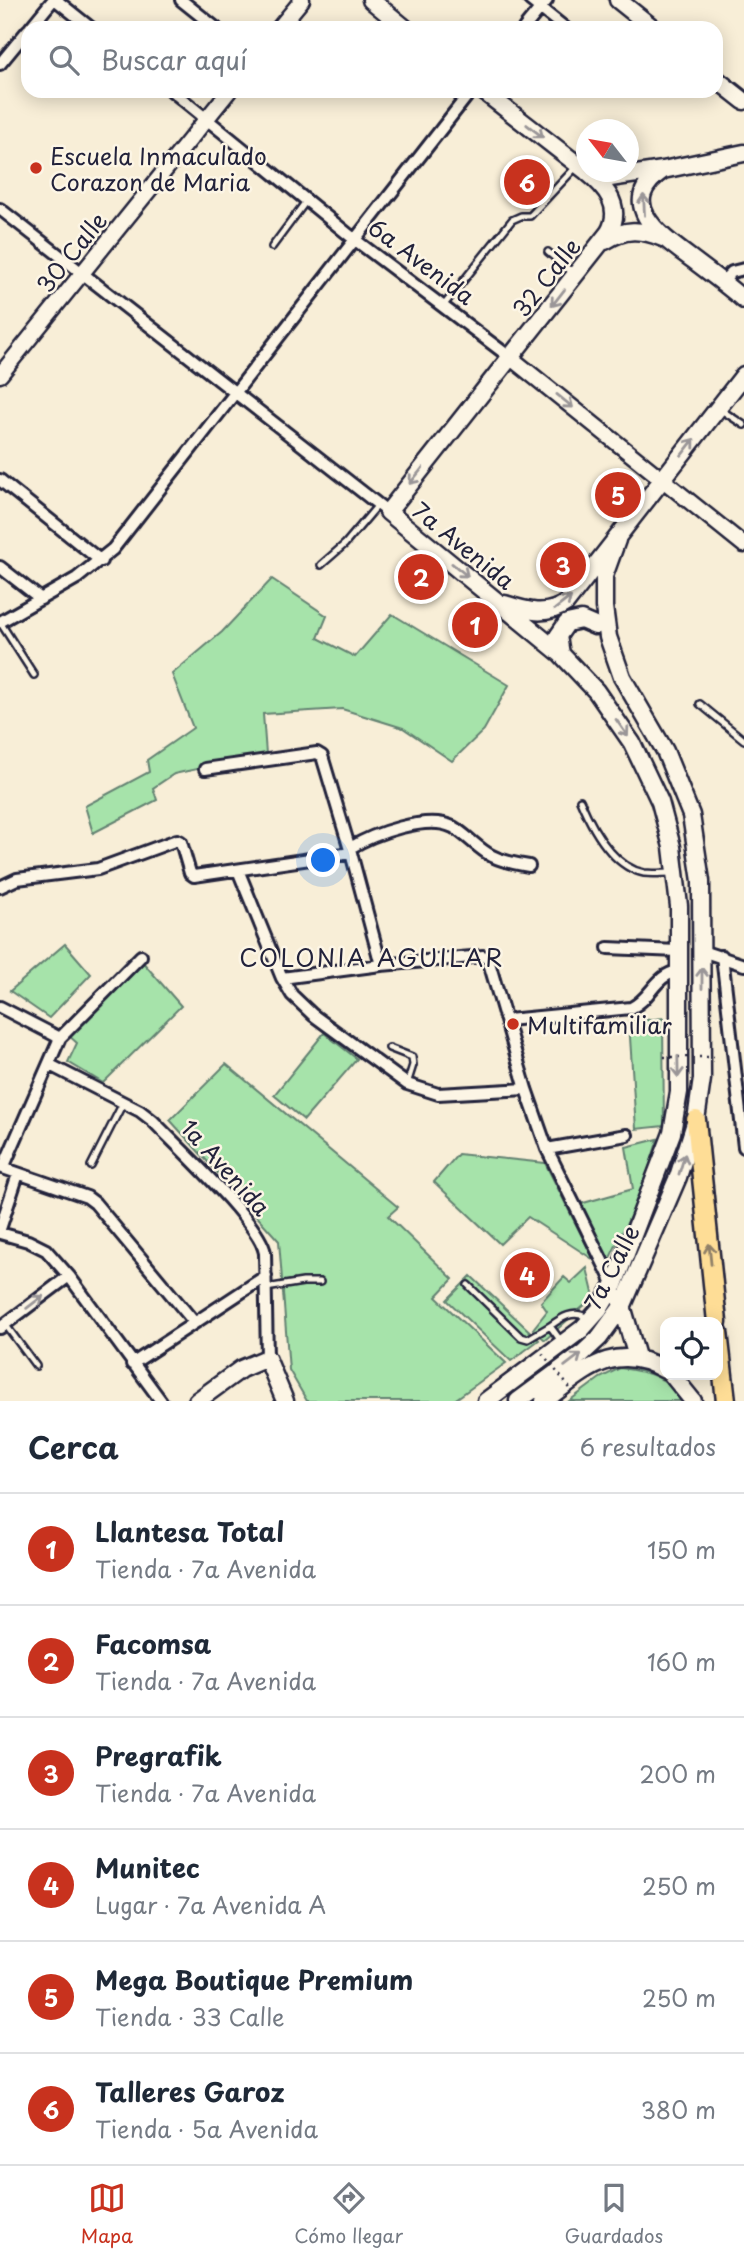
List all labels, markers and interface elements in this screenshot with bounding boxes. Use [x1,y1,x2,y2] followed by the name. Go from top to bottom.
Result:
[21,21,723,98] search box
[101,40,247,79] text: Buscar aquí
[45,41,83,79] icon: search
[576,119,639,182] north arrow
[525,124,544,139] one-way arrow
[50,138,267,199] place label: Escuela Inmaculado Corazon de Maria
[504,156,550,208] pin: 6
[28,160,44,176] marker: Escuela Inmaculado Corazon de Maria
[638,194,651,217] one-way arrow
[27,204,115,300] street label: 30 Calle
[362,209,483,313] street label: 6a Avenida
[504,230,588,324] street label: 32 Calle
[551,289,566,307] one-way arrow
[555,393,573,409] one-way arrow
[681,438,696,456] one-way arrow
[409,467,424,485] one-way arrow
[595,469,641,521] pin: 5
[405,493,523,598] street label: 7a Avenida
[540,539,586,591] pin: 3
[398,551,444,603] pin: 2
[450,563,468,578] one-way arrow
[554,595,572,610] one-way arrow
[452,599,498,651] pin: 1
[615,718,629,738] one-way arrow
[306,843,340,877] your location
[239,939,505,975] district label: COLONIA AGUILAR
[695,967,709,990] one-way arrow
[527,1007,672,1042] place label: Multifamiliar
[505,1016,521,1032] marker: Multifamiliar
[671,1055,685,1078] one-way arrow
[173,1111,279,1223] street label: 1a Avenida
[677,1154,690,1176] one-way arrow
[575,1218,647,1316] street label: 7a Calle
[703,1244,716,1266] one-way arrow
[504,1249,550,1301] pin: 4
[25,1295,44,1309] one-way arrow
[660,1317,723,1380] map controls
[660,1317,723,1380] button: locate
[564,1353,582,1368] one-way arrow
[28,1424,119,1469] text: Cerca
[580,1429,716,1464] text: 6 resultados
[95,1512,284,1551] text: Llantesa Total
[46,1532,57,1567] text: 1
[647,1532,716,1567] text: 150 m
[95,1551,316,1586] text: Tienda · 7a Avenida
[95,1624,211,1663] text: Facomsa
[43,1644,59,1679] text: 2
[647,1644,716,1679] text: 160 m
[95,1663,316,1698] text: Tienda · 7a Avenida
[95,1736,222,1775] text: Pregrafik
[43,1756,59,1791] text: 3
[639,1756,716,1791] text: 200 m
[95,1775,316,1810] text: Tienda · 7a Avenida
[95,1848,200,1887] text: Munitec
[43,1868,59,1903] text: 4
[642,1868,716,1903] text: 250 m
[95,1887,326,1922] text: Lugar · 7a Avenida A
[95,1960,413,1999] text: Mega Boutique Premium
[44,1980,58,2015] text: 5
[642,1980,716,2015] text: 250 m
[95,1999,284,2034] text: Tienda · 33 Calle
[95,2072,285,2111] text: Talleres Garoz
[43,2092,59,2127] text: 6
[641,2092,716,2127] text: 380 m
[95,2111,318,2146] text: Tienda · 5a Avenida
[81,2179,133,2249] tab: Mapa
[294,2179,403,2249] tab: Cómo llegar
[564,2179,663,2249] tab: Guardados

